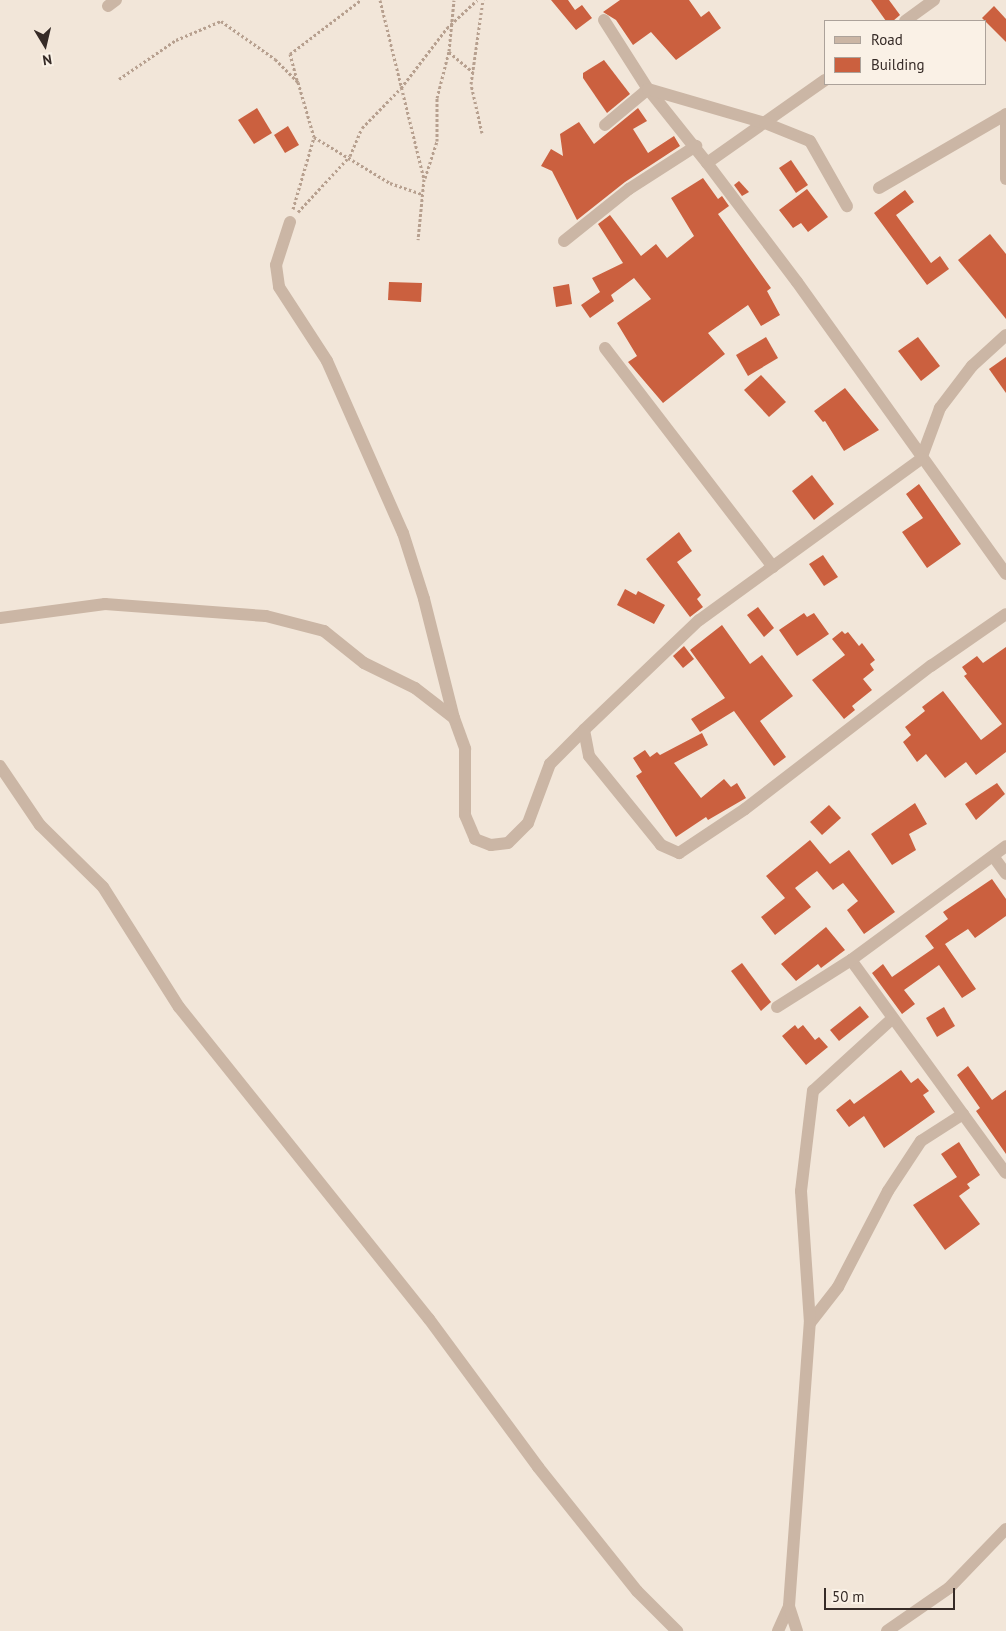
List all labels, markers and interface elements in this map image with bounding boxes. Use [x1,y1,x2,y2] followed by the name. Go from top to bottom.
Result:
[20,20,70,70] north arrow
[824,20,986,85] legend
[871,30,903,49] text: Road
[41,50,53,69] text: N
[871,55,925,74] text: Building
[826,1578,957,1610] scale bar
[832,1587,865,1606] text: 50 m

